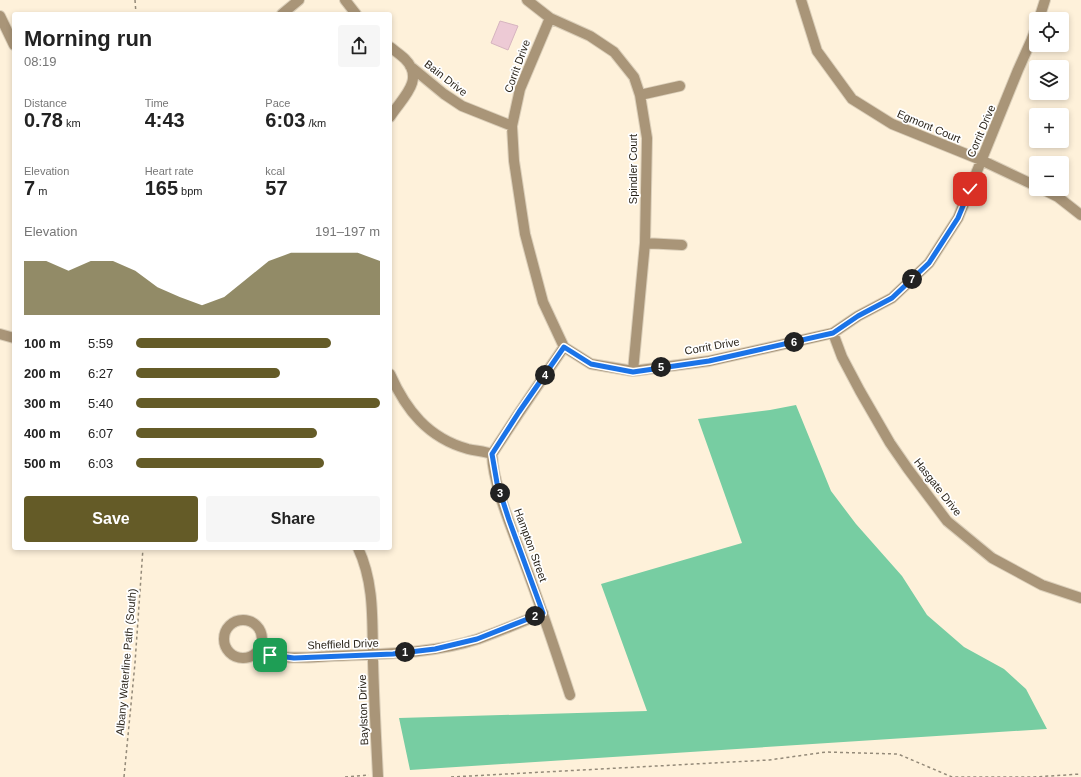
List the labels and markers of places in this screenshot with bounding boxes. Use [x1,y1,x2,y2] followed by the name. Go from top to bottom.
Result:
[953,172,987,206] pin
[902,269,922,289] pin: 7
[784,332,804,352] pin: 6
[651,357,671,377] pin: 5
[535,365,555,385] pin: 4
[490,483,510,503] pin: 3
[525,606,545,626] pin: 2
[253,638,287,672] pin
[395,642,415,662] pin: 1

